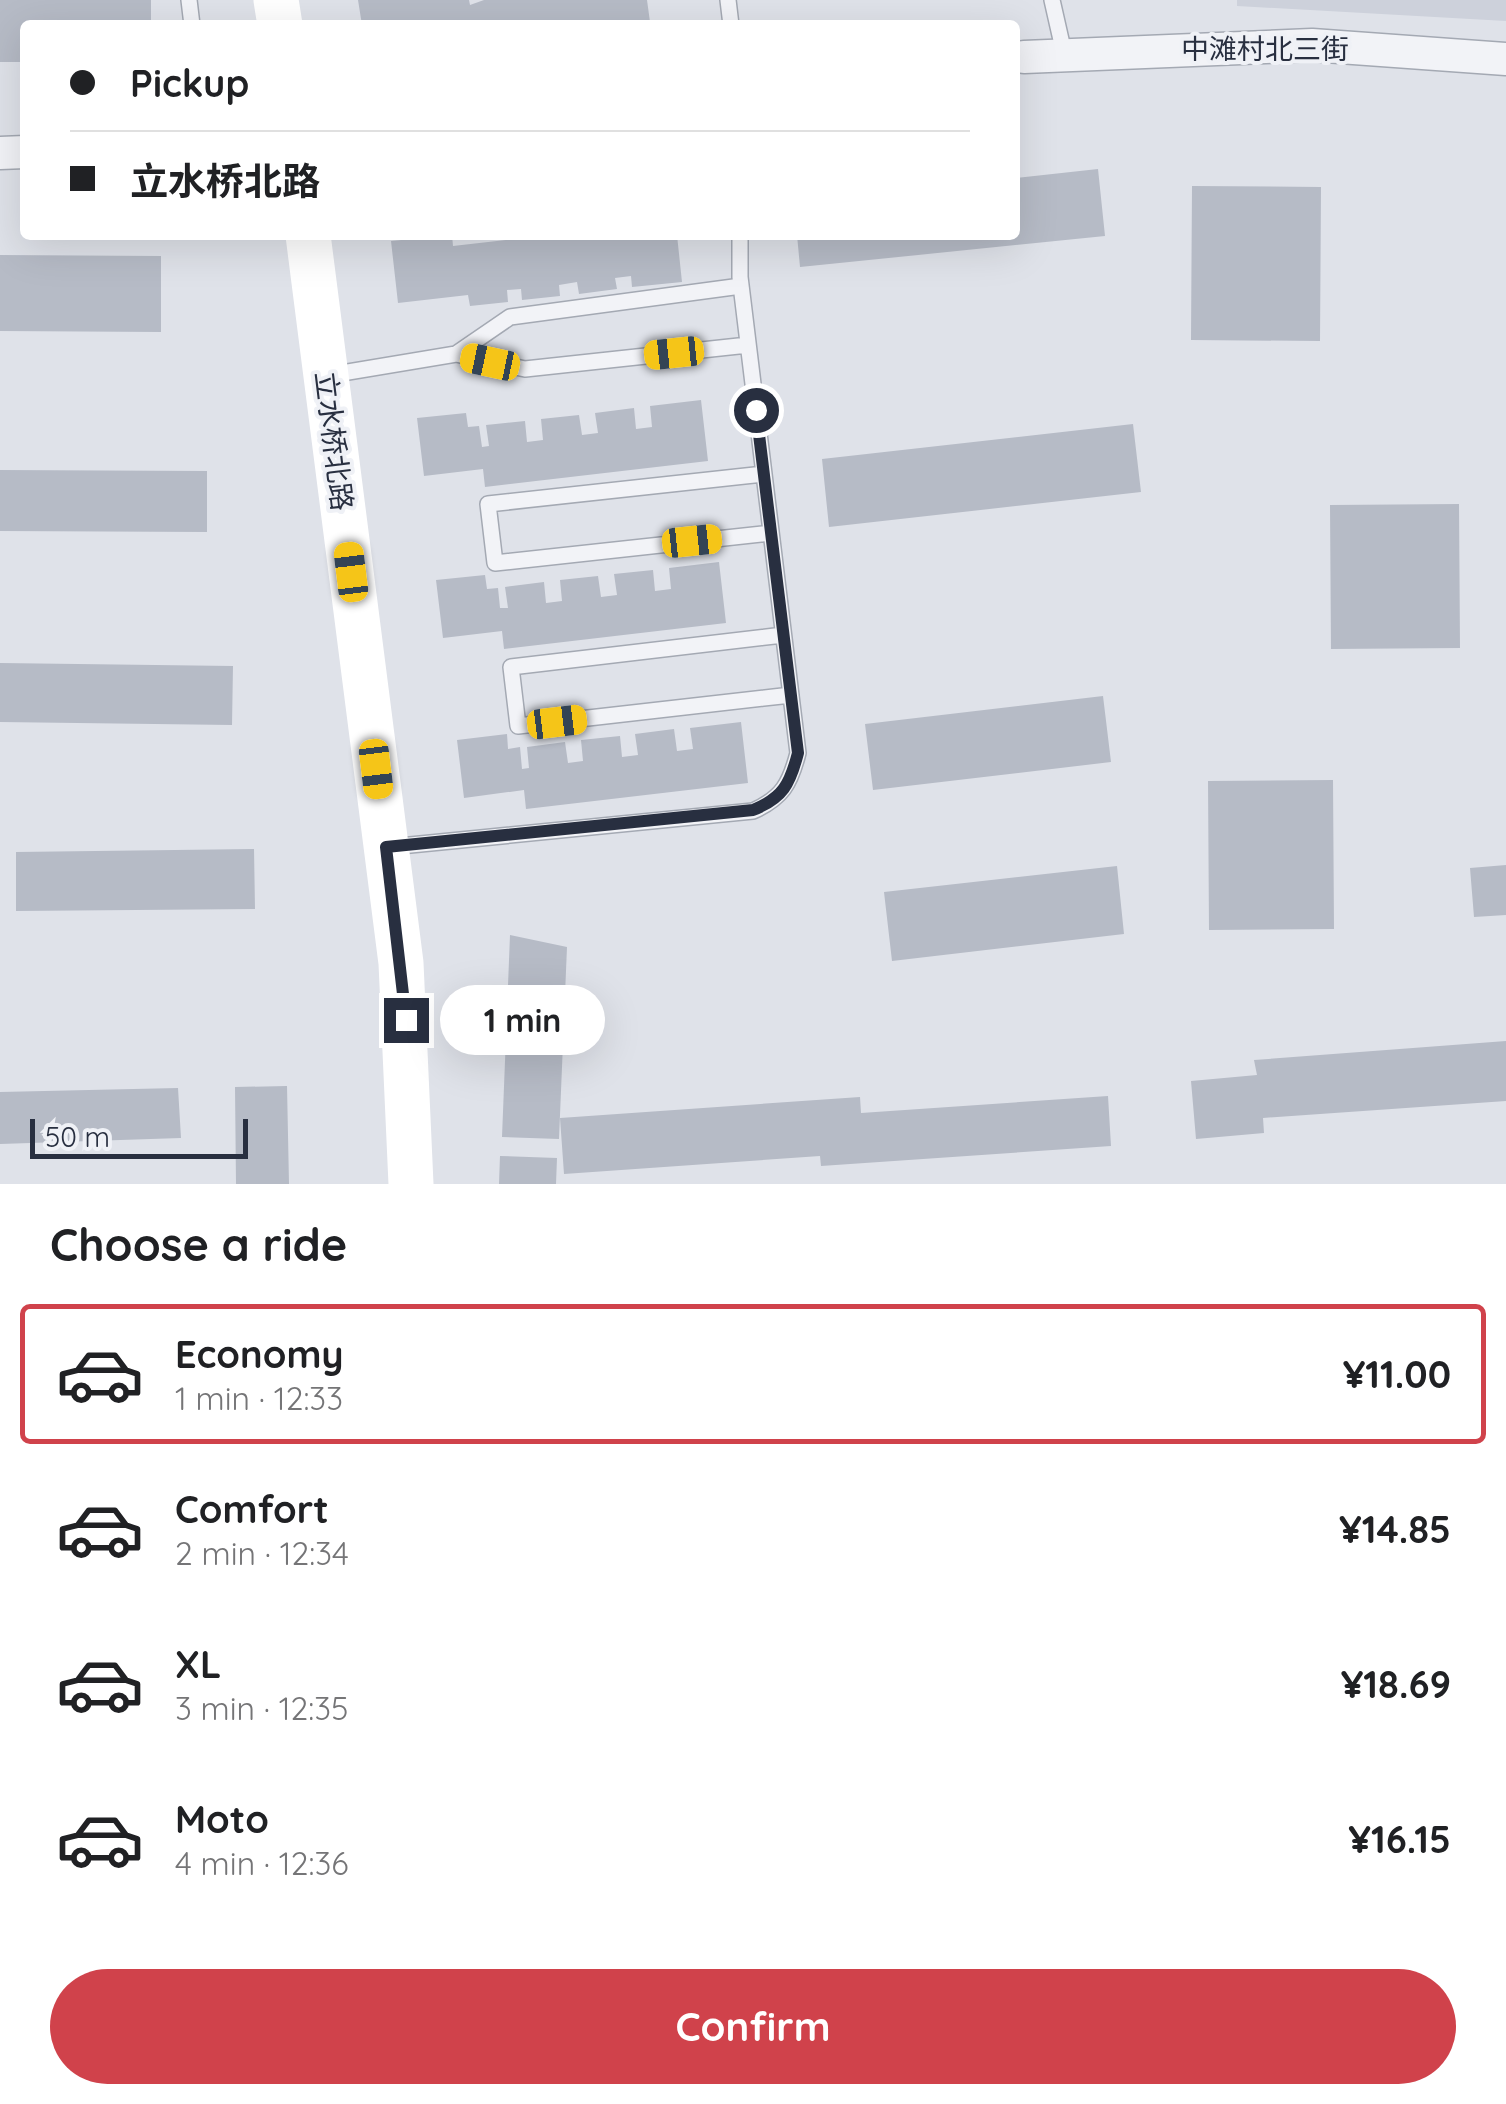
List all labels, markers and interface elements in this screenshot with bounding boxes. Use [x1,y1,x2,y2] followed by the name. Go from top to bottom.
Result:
[1181,31,1349,66] street label: 中滩村北三街
[130,59,249,107] text: Pickup
[130,157,320,205] text: 立水桥北路
[643,335,705,371] car
[458,341,522,383] car
[309,369,360,513] street label: 立水桥北路
[734,388,779,433] route start
[661,523,723,559] car
[332,540,370,604] car
[525,703,589,741] car
[357,737,395,801] car
[441,985,606,1055] callout: 1 min
[384,998,429,1043] route end
[484,1000,561,1040] text: 1 min
[30,1114,248,1158] scale bar
[45,1119,110,1154] text: 50 m
[50,1216,347,1272] text: Choose a ride
[55,1329,145,1419] icon: car
[175,1330,344,1378] text: Economy
[1343,1350,1451,1398] text: ¥11.00
[175,1378,343,1418] text: 1 min · 12:33
[55,1484,145,1574] icon: car
[175,1485,329,1533] text: Comfort
[1339,1505,1451,1553] text: ¥14.85
[175,1533,349,1573] text: 2 min · 12:34
[55,1639,145,1729] icon: car
[175,1640,221,1688] text: XL
[1341,1660,1451,1708] text: ¥18.69
[175,1688,349,1728] text: 3 min · 12:35
[55,1794,145,1884] icon: car
[175,1795,269,1843] text: Moto
[1348,1815,1451,1863] text: ¥16.15
[175,1843,348,1883] text: 4 min · 12:36
[50,1969,1456,2084] button: Confirm

